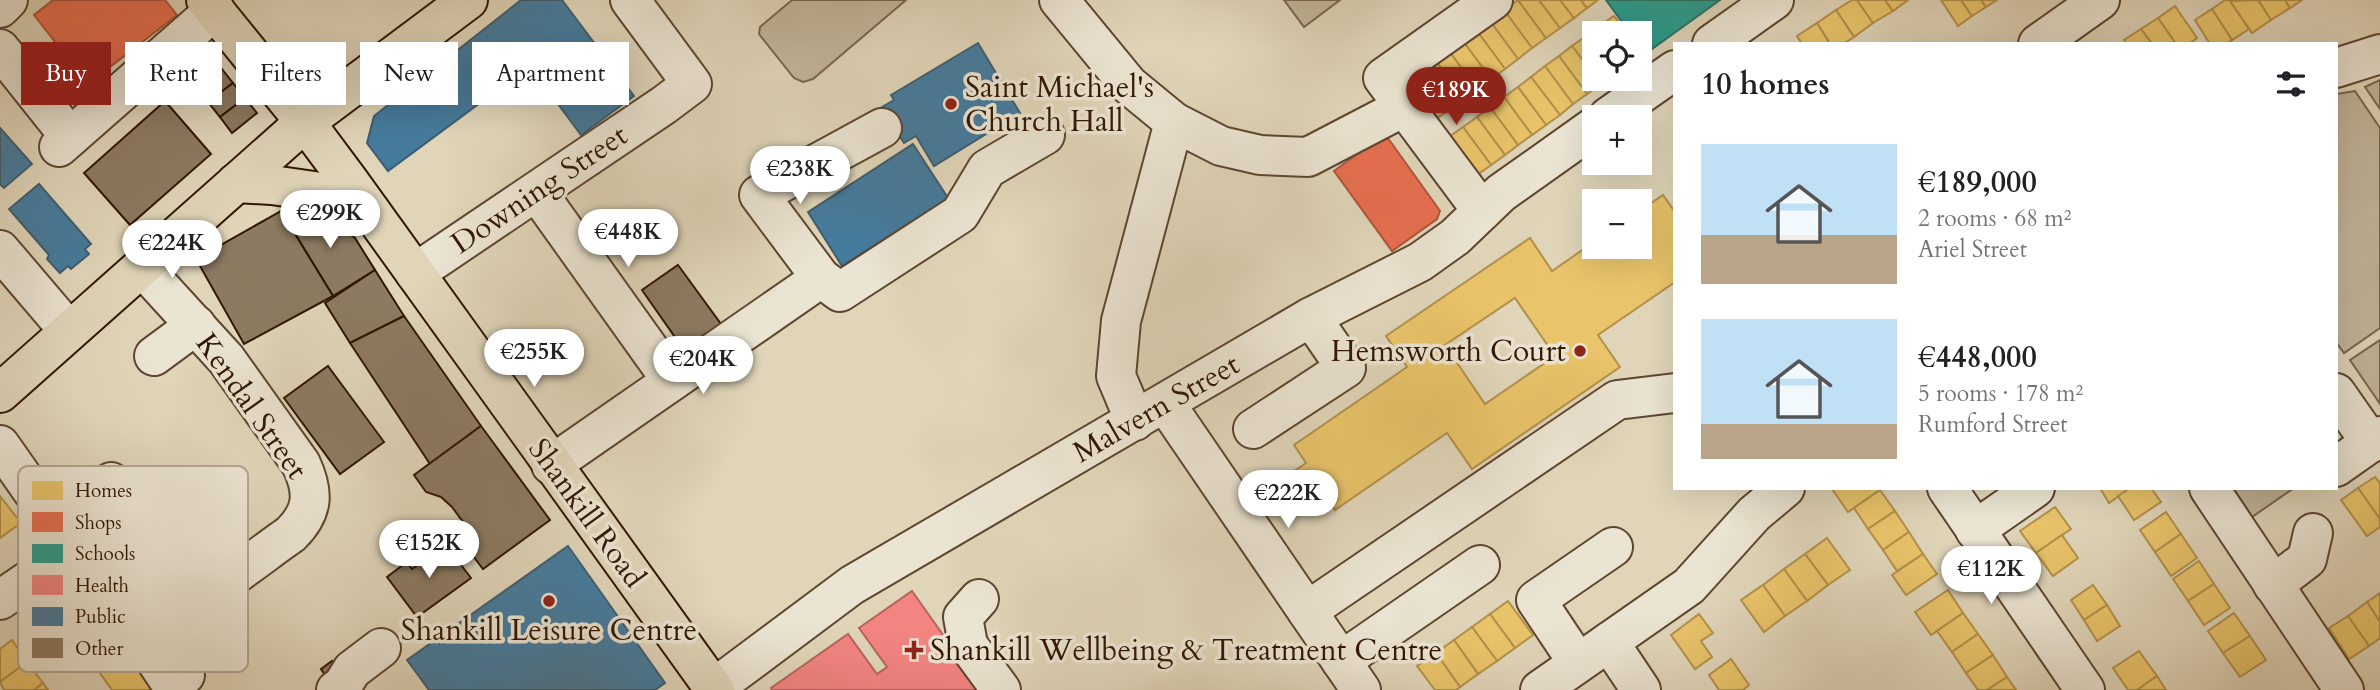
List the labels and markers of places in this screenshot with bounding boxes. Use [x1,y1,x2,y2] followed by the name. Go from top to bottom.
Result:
[965,67,1154,142] place label: Saint Michael's Church Hall
[1407,68,1505,127] pin: €189K
[943,96,959,112] marker: Saint Michael's Church Hall
[751,146,849,206] pin: €238K
[281,190,379,250] pin: €299K
[579,210,677,269] pin: €448K
[123,220,221,280] pin: €224K
[485,330,583,389] pin: €255K
[1331,331,1567,372] place label: Hemsworth Court
[654,336,752,396] pin: €204K
[1572,343,1588,359] marker: Hemsworth Court
[1239,470,1337,530] pin: €222K
[380,520,478,580] pin: €152K
[1942,546,2040,606] pin: €112K
[541,593,557,609] marker: Shankill Leisure Centre
[401,610,697,651] place label: Shankill Leisure Centre
[930,630,1442,671] place label: Shankill Wellbeing & Treatment Centre
[904,640,924,660] marker: Shankill Wellbeing & Treatment Centre

